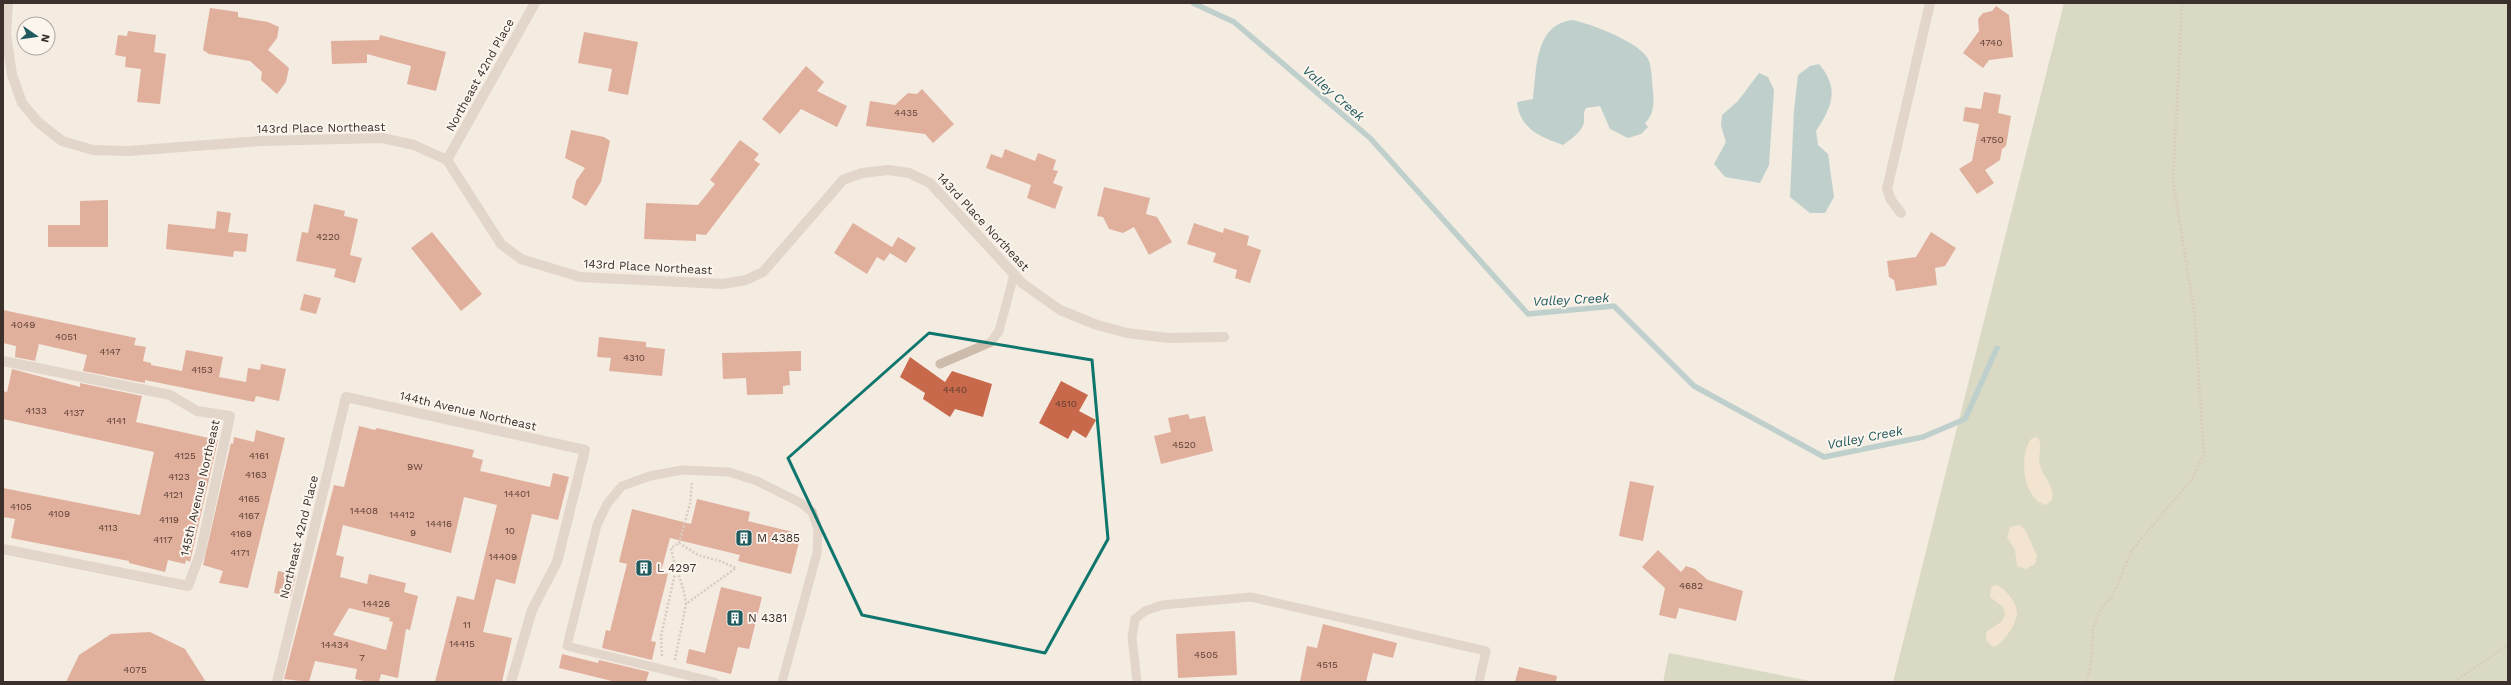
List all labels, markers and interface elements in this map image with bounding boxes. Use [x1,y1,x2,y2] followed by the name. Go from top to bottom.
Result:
[16,16,56,56] north arrow
[443,16,517,134] street label: Northeast 42nd Place
[38,33,53,44] text: N
[1980,37,2002,48] house number: 4740
[1300,63,1368,125] water label: Valley Creek
[894,107,918,118] house number: 4435
[256,120,386,136] street label: 143rd Place Northeast
[1980,134,2004,145] house number: 4750
[934,170,1032,274] street label: 143rd Place Northeast
[316,231,340,242] house number: 4220
[583,257,713,277] street label: 143rd Place Northeast
[1532,290,1611,309] water label: Valley Creek
[11,319,35,330] house number: 4049
[55,331,77,342] house number: 4051
[99,346,121,357] house number: 4147
[623,352,645,363] house number: 4310
[191,364,213,375] house number: 4153
[943,384,967,395] house number: 4440
[398,388,538,434] street label: 144th Avenue Northeast
[1055,398,1077,409] house number: 4510
[25,405,47,416] house number: 4133
[64,407,85,418] house number: 4137
[106,415,126,426] house number: 4141
[177,418,223,558] street label: 145th Avenue Northeast
[1826,423,1905,452] water label: Valley Creek
[1172,439,1196,450] house number: 4520
[174,450,196,461] house number: 4125
[249,450,269,461] house number: 4161
[407,461,423,472] house number: 9W
[245,469,267,480] house number: 4163
[168,471,190,482] house number: 4123
[277,474,321,600] street label: Northeast 42nd Place
[504,488,530,499] house number: 14401
[163,489,183,500] house number: 4121
[238,493,260,504] house number: 4165
[10,501,32,512] house number: 4105
[350,505,378,516] house number: 14408
[48,508,70,519] house number: 4109
[389,509,415,520] house number: 14412
[238,510,260,521] house number: 4167
[159,514,179,525] house number: 4119
[426,518,452,529] house number: 14416
[98,522,118,533] house number: 4113
[505,525,515,536] house number: 10
[410,527,416,538] house number: 9
[230,528,252,539] house number: 4169
[734,528,754,548] building icon: M 4385
[757,531,800,545] place label: M 4385
[153,534,173,545] house number: 4117
[230,547,250,558] house number: 4171
[489,551,517,562] house number: 14409
[634,558,654,578] building icon: L 4297
[657,561,696,575] place label: L 4297
[1679,580,1703,591] house number: 4682
[362,598,390,609] house number: 14426
[725,608,745,628] building icon: N 4381
[748,611,787,625] place label: N 4381
[463,619,471,630] house number: 11
[449,638,475,649] house number: 14415
[321,639,349,650] house number: 14434
[1194,649,1218,660] house number: 4505
[359,652,365,663] house number: 7
[1316,659,1338,670] house number: 4515
[123,664,147,675] house number: 4075

